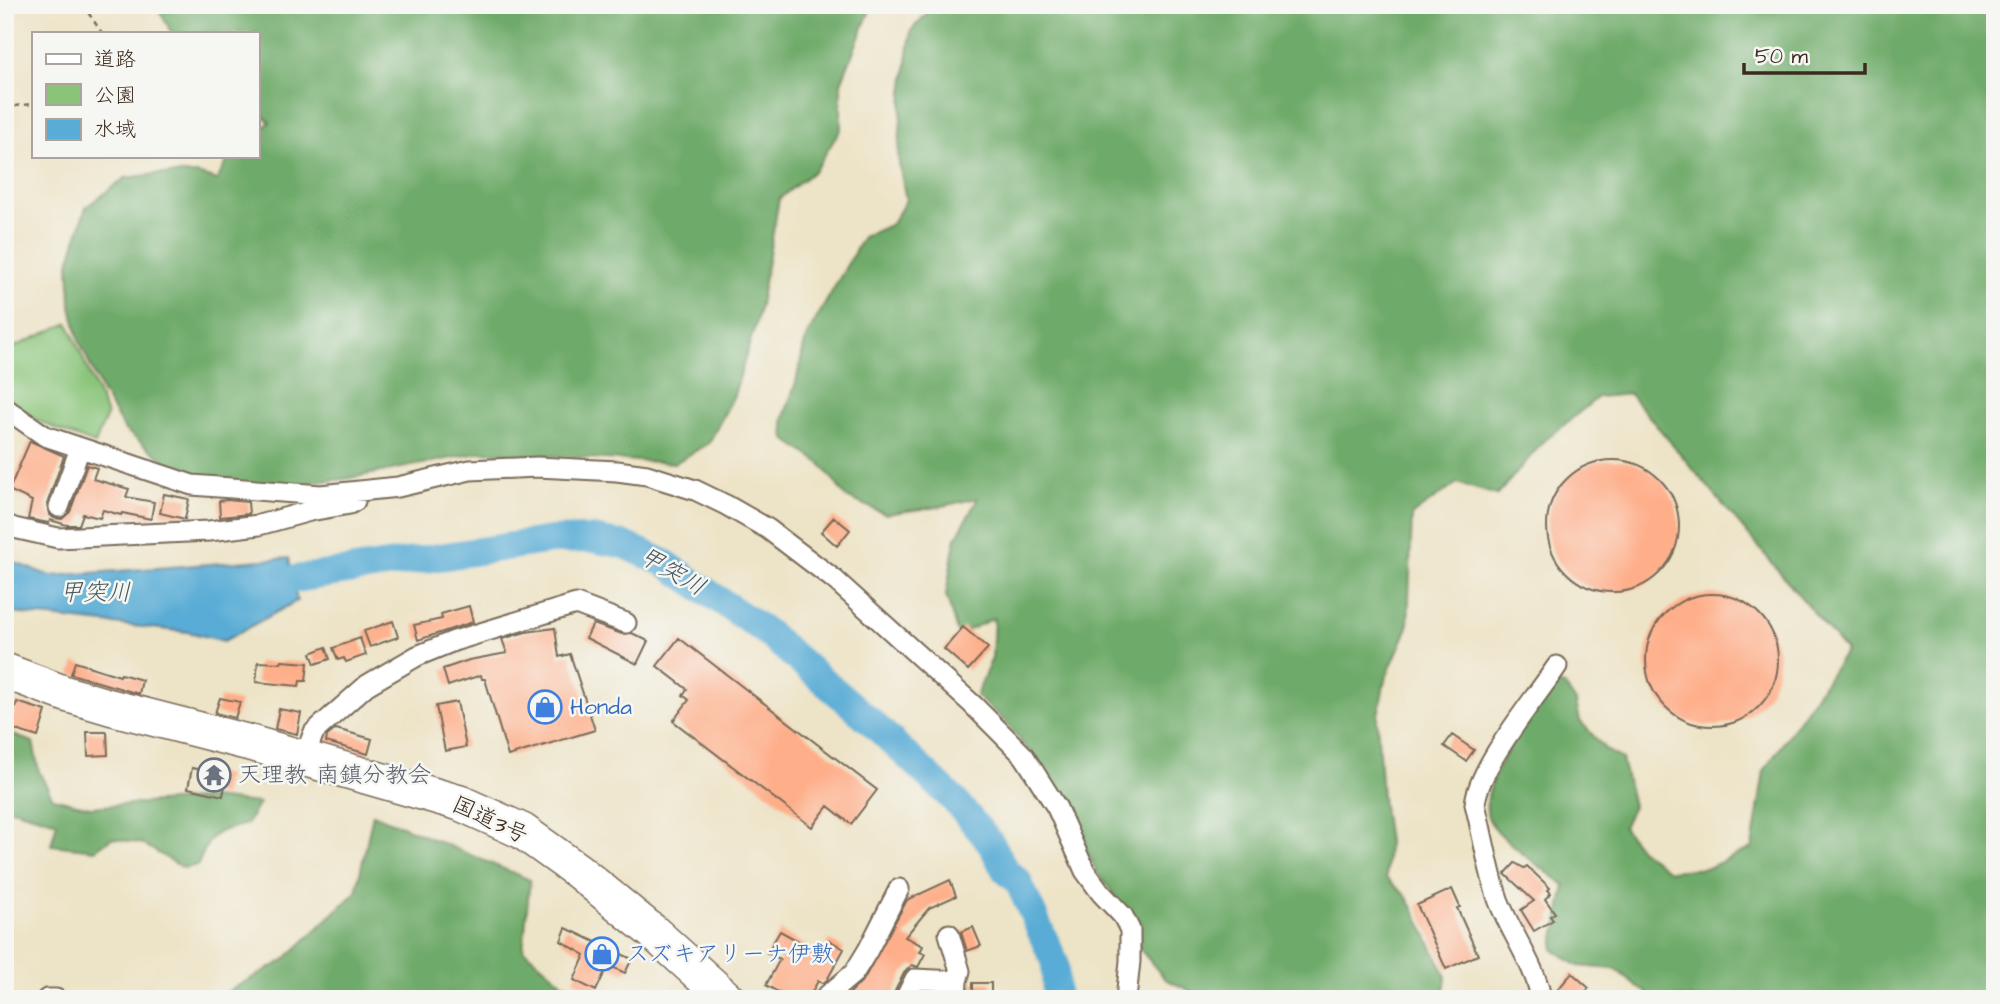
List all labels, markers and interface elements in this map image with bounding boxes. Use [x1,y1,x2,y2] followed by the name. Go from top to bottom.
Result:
[32,32,259,158] legend
[1744,32,1865,76] scale bar
[1755,42,1809,71] text: 50 m
[94,45,136,74] text: 道路
[94,81,136,110] text: 公園
[94,115,136,144] text: 水域
[632,539,712,605] water label: 甲突川
[59,576,131,610] water label: 甲突川
[526,688,564,726] shop icon: Honda
[570,691,632,723] place label: Honda
[195,756,233,794] temple icon: 天理教 南鎮分教会
[238,759,431,791] place label: 天理教 南鎮分教会
[447,788,533,852] street label: 国道3号
[583,935,621,973] shop icon: スズキアリーナ伊敷
[626,938,834,970] place label: スズキアリーナ伊敷

